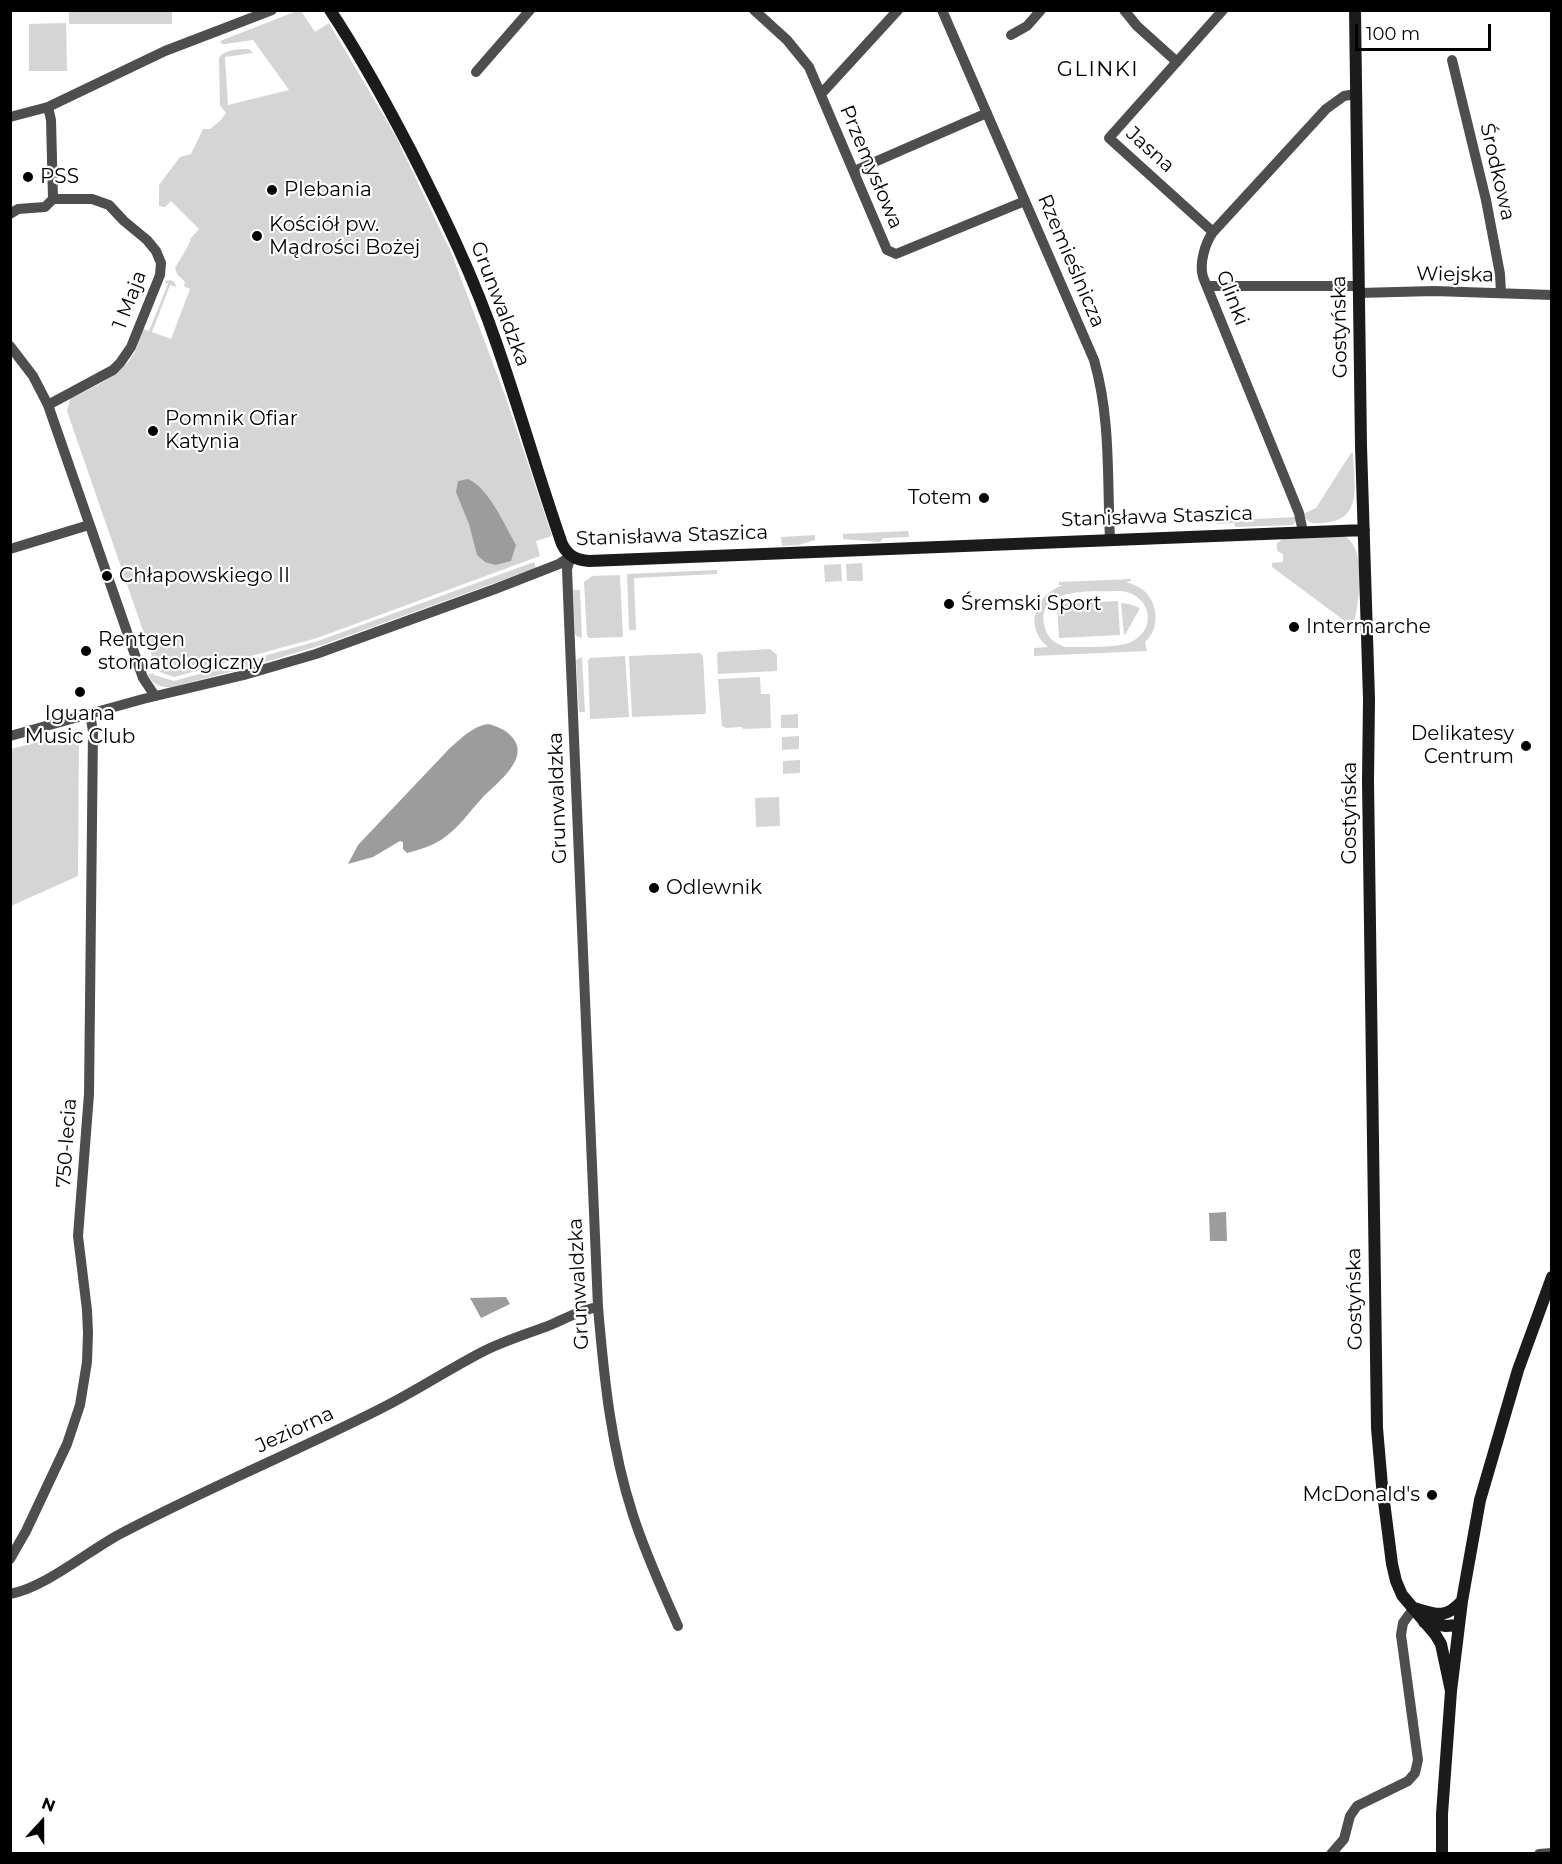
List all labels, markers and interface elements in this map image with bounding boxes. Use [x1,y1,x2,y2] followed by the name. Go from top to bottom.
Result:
[1358,12,1494,50] scale bar
[1366,23,1420,45] text: 100 m
[1057,57,1139,83] district label: GLINKI
[834,101,908,233] street label: Przemysłowa
[1474,121,1520,223] street label: Środkowa
[1121,122,1179,178] street label: Jasna
[40,165,79,189] place label: PSS
[21,170,35,184] marker: PSS
[284,178,372,202] place label: Plebania
[265,183,279,197] marker: Plebania
[1032,191,1110,331] street label: Rzemieślnicza
[269,213,420,260] place label: Kościół pw. Mądrości Bożej
[250,229,264,243] marker: Kościół pw. Mądrości Bożej
[465,238,535,370] street label: Grunwaldzka
[1416,262,1494,288] street label: Wiejska
[108,267,152,333] street label: 1 Maja
[1211,267,1253,329] street label: Glinki
[1327,275,1353,379] street label: Gostyńska
[165,407,298,454] place label: Pomnik Ofiar Katynia
[146,424,160,438] marker: Pomnik Ofiar Katynia
[908,486,972,510] place label: Totem
[977,491,991,505] marker: Totem
[1061,502,1253,532] street label: Stanisława Staszica
[576,521,768,551] street label: Stanisława Staszica
[119,564,290,588] place label: Chłapowskiego II
[100,569,114,583] marker: Chłapowskiego II
[961,592,1102,616] place label: Śremski Sport
[942,597,956,611] marker: Śremski Sport
[1306,615,1431,639] place label: Intermarche
[1287,620,1301,634] marker: Intermarche
[98,628,264,675] place label: Rentgen stomatologiczny
[79,644,93,658] marker: Rentgen stomatologiczny
[73,685,87,699] marker: Iguana Music Club
[25,702,135,749] place label: Iguana Music Club
[1411,722,1514,769] place label: Delikatesy Centrum
[544,732,572,864] street label: Grunwaldzka
[1519,739,1533,753] marker: Delikatesy Centrum
[1338,762,1362,864] street label: Gostyńska
[666,876,762,900] place label: Odlewnik
[647,881,661,895] marker: Odlewnik
[52,1098,82,1188] street label: 750-lecia
[564,1217,594,1351] street label: Grunwaldzka
[1342,1247,1368,1351] street label: Gostyńska
[252,1402,338,1458] street label: Jeziorna
[1303,1483,1420,1507] place label: McDonald's
[1425,1488,1439,1502] marker: McDonald's
[12,1792,72,1852] north arrow
[39,1794,58,1816] text: N

